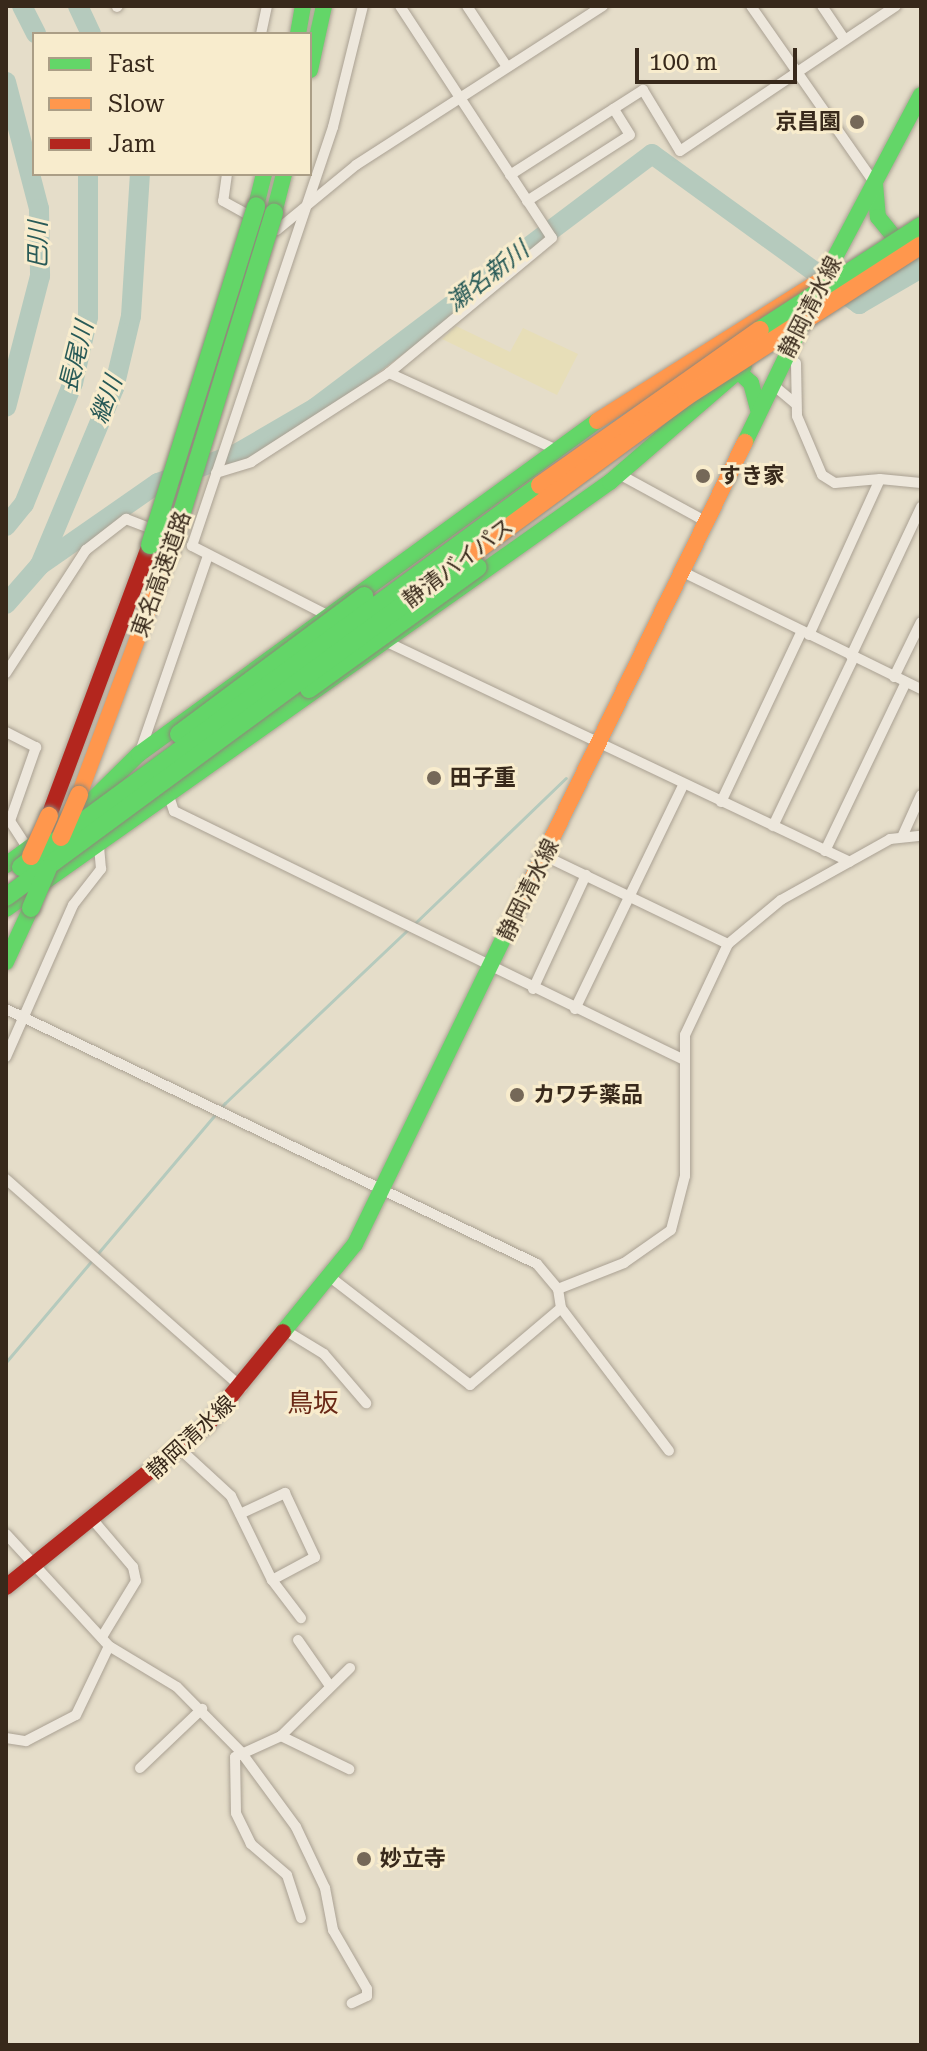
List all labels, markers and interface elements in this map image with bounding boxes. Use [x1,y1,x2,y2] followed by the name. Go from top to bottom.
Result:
[32,32,312,176] legend
[639,32,801,82] scale bar
[649,48,717,76] text: 100 m
[108,50,155,78] text: Fast
[108,90,164,118] text: Slow
[775,109,841,135] place label: 京昌園
[848,113,866,131] marker: 京昌園
[108,130,156,158] text: Jam
[25,221,53,269] water label: 巴川
[441,236,535,318] water label: 瀬名新川
[773,252,847,362] street label: 静岡清水線
[54,319,100,395] water label: 長尾川
[85,373,129,427] water label: 継川
[719,463,785,489] place label: すき家
[694,467,712,485] marker: すき家
[126,507,196,641] street label: 東名高速道路
[397,513,519,613] street label: 静清バイパス
[450,765,516,791] place label: 田子重
[425,769,443,787] marker: 田子重
[492,835,564,945] street label: 静岡清水線
[533,1082,643,1108] place label: カワチ薬品
[508,1086,526,1104] marker: カワチ薬品
[287,1388,339,1420] district label: 鳥坂
[142,1390,240,1484] street label: 静岡清水線
[380,1846,446,1872] place label: 妙立寺
[355,1850,373,1868] marker: 妙立寺

